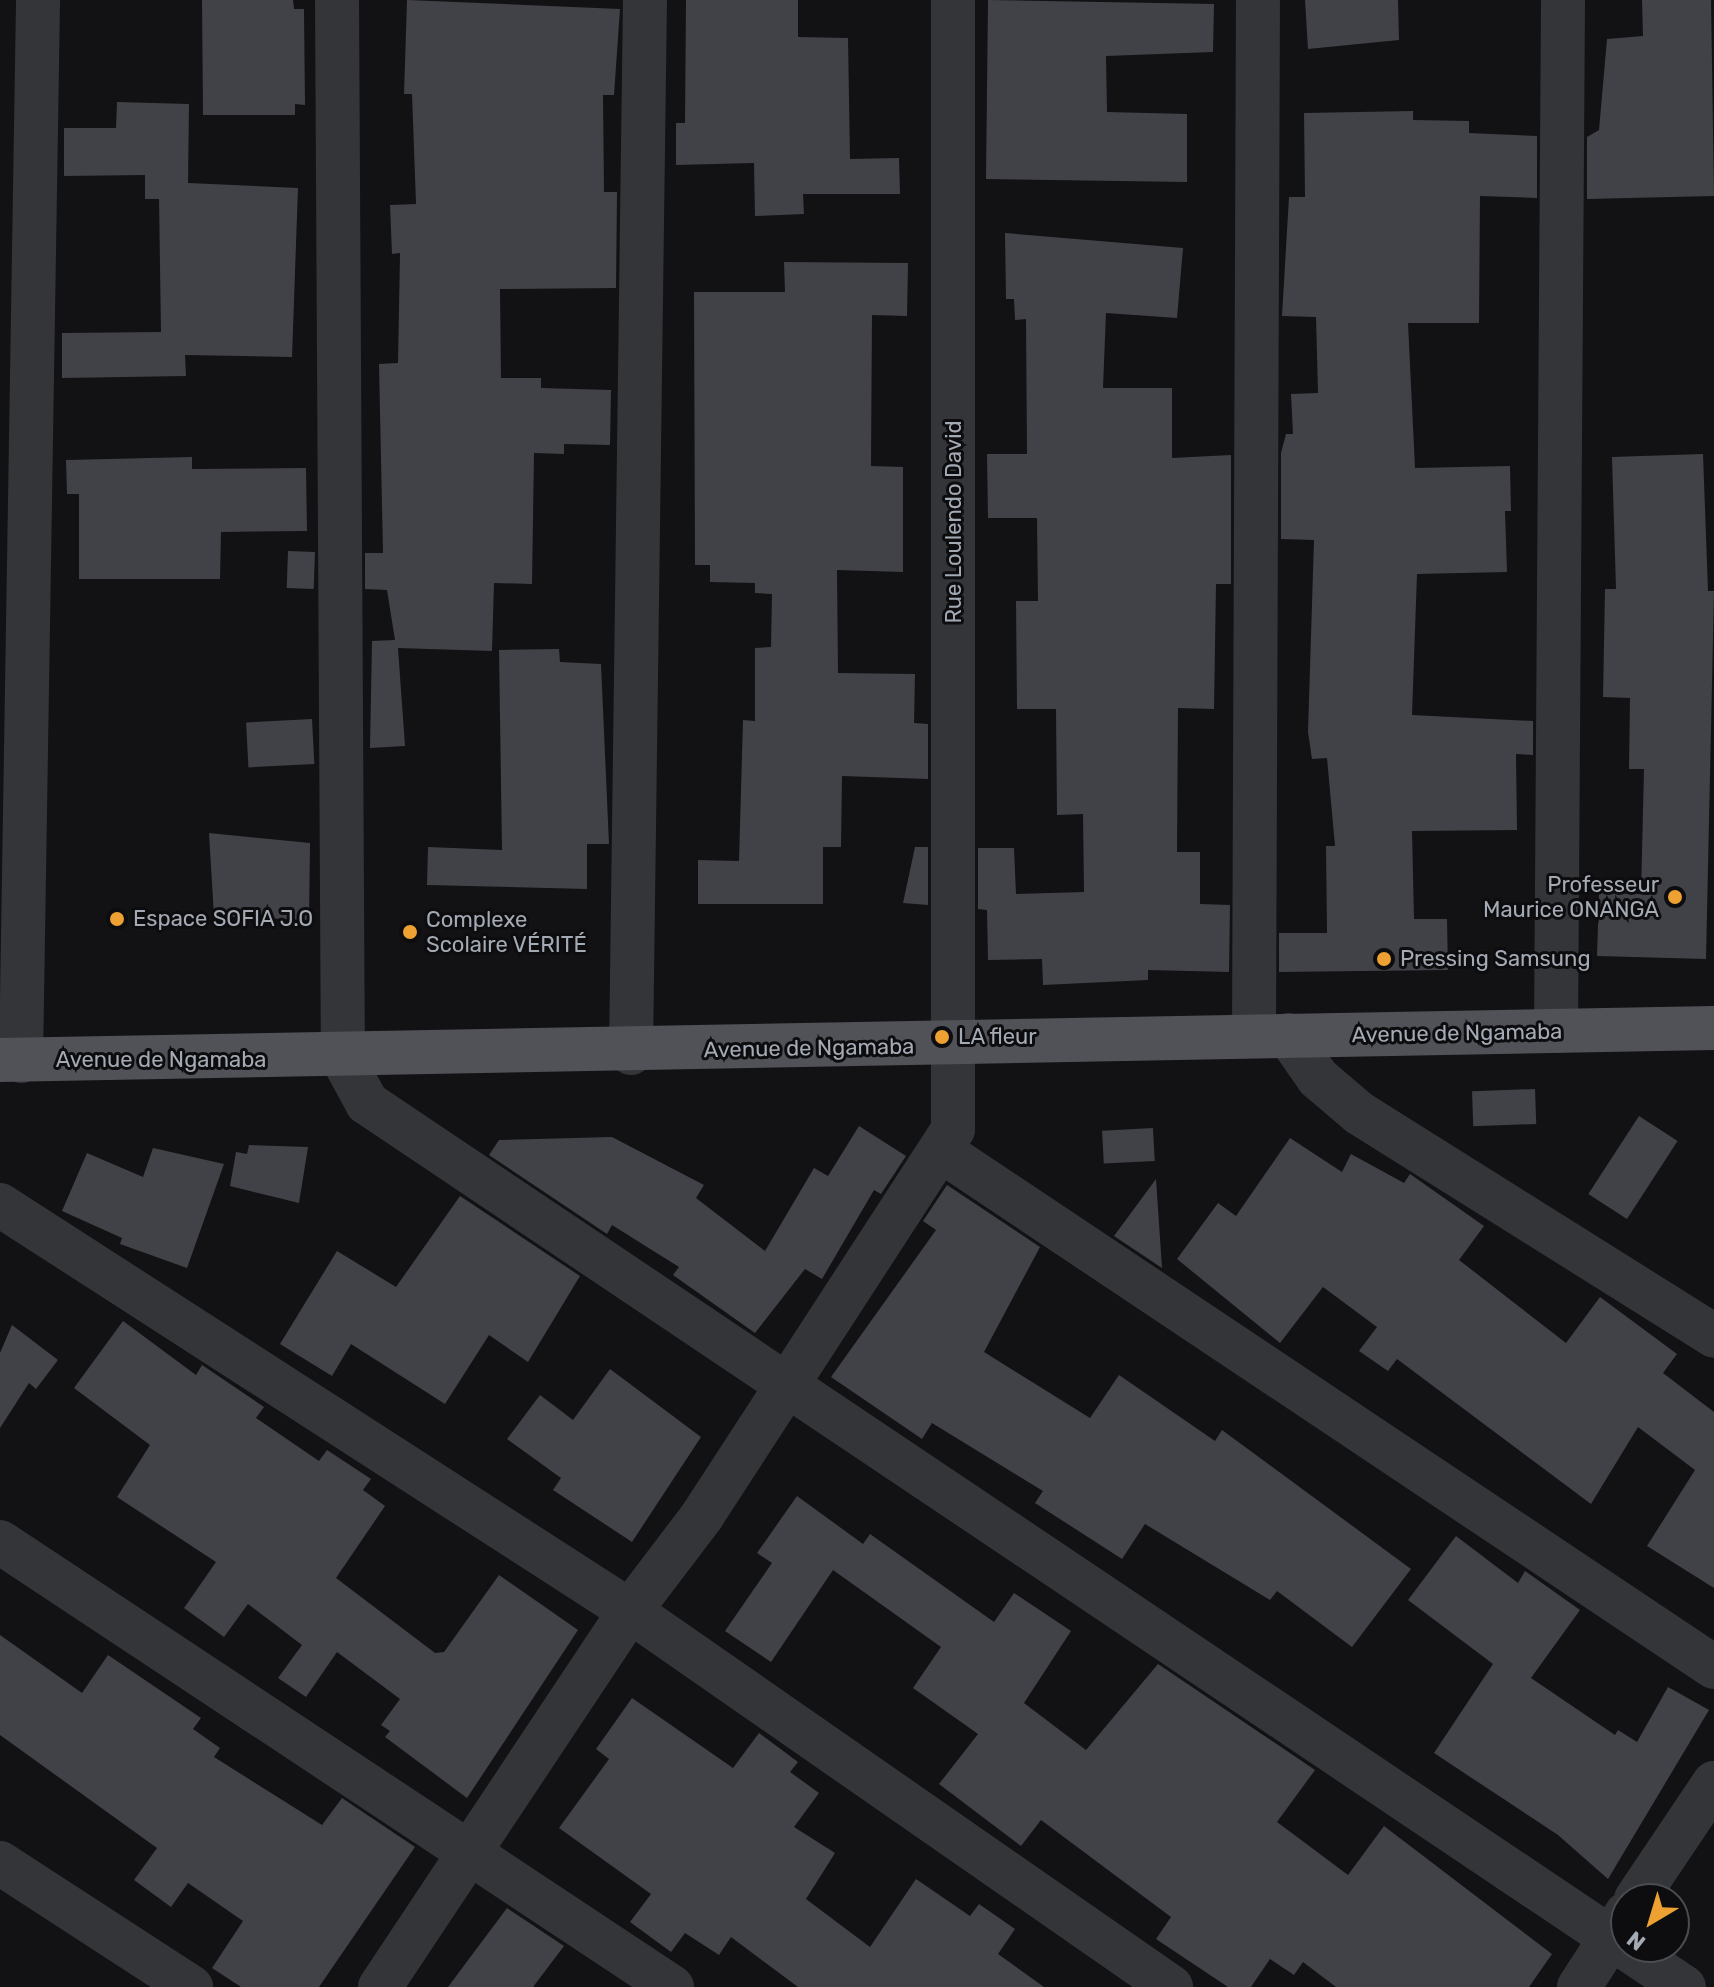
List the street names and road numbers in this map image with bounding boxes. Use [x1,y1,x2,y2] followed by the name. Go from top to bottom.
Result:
[941,420,967,624] street label: Rue Loulendo David
[1351,1018,1563,1048] street label: Avenue de Ngamaba
[703,1033,915,1063] street label: Avenue de Ngamaba
[56,1047,266,1073] street label: Avenue de Ngamaba

